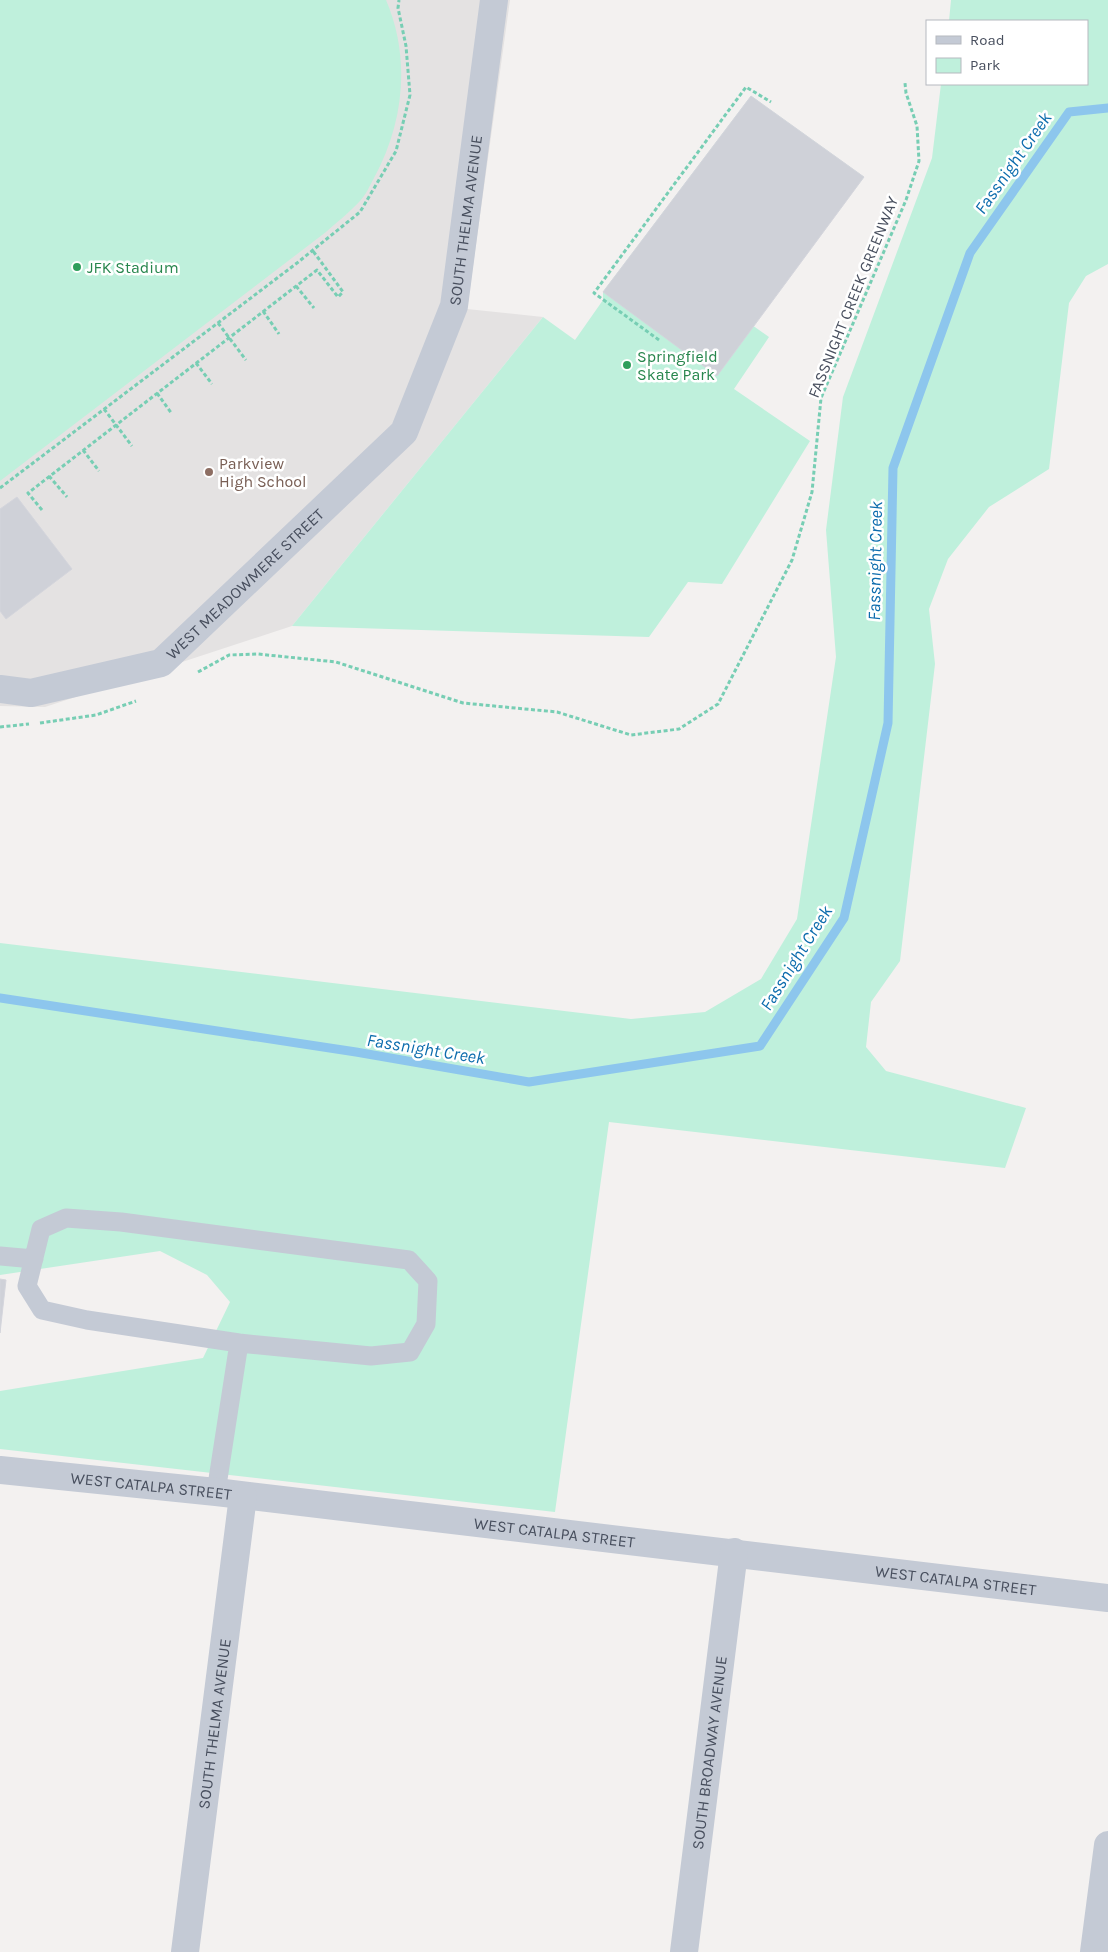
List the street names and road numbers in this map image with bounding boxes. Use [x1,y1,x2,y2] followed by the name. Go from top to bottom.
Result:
[445,134,486,307] street label: SOUTH THELMA AVENUE
[804,193,902,401] street label: FASSNIGHT CREEK GREENWAY
[162,504,327,663] street label: WEST MEADOWMERE STREET
[70,1468,233,1503] street label: WEST CATALPA STREET
[473,1513,636,1551] street label: WEST CATALPA STREET
[874,1561,1037,1599] street label: WEST CATALPA STREET
[194,1637,234,1810] street label: SOUTH THELMA AVENUE
[687,1655,730,1851] street label: SOUTH BROADWAY AVENUE

